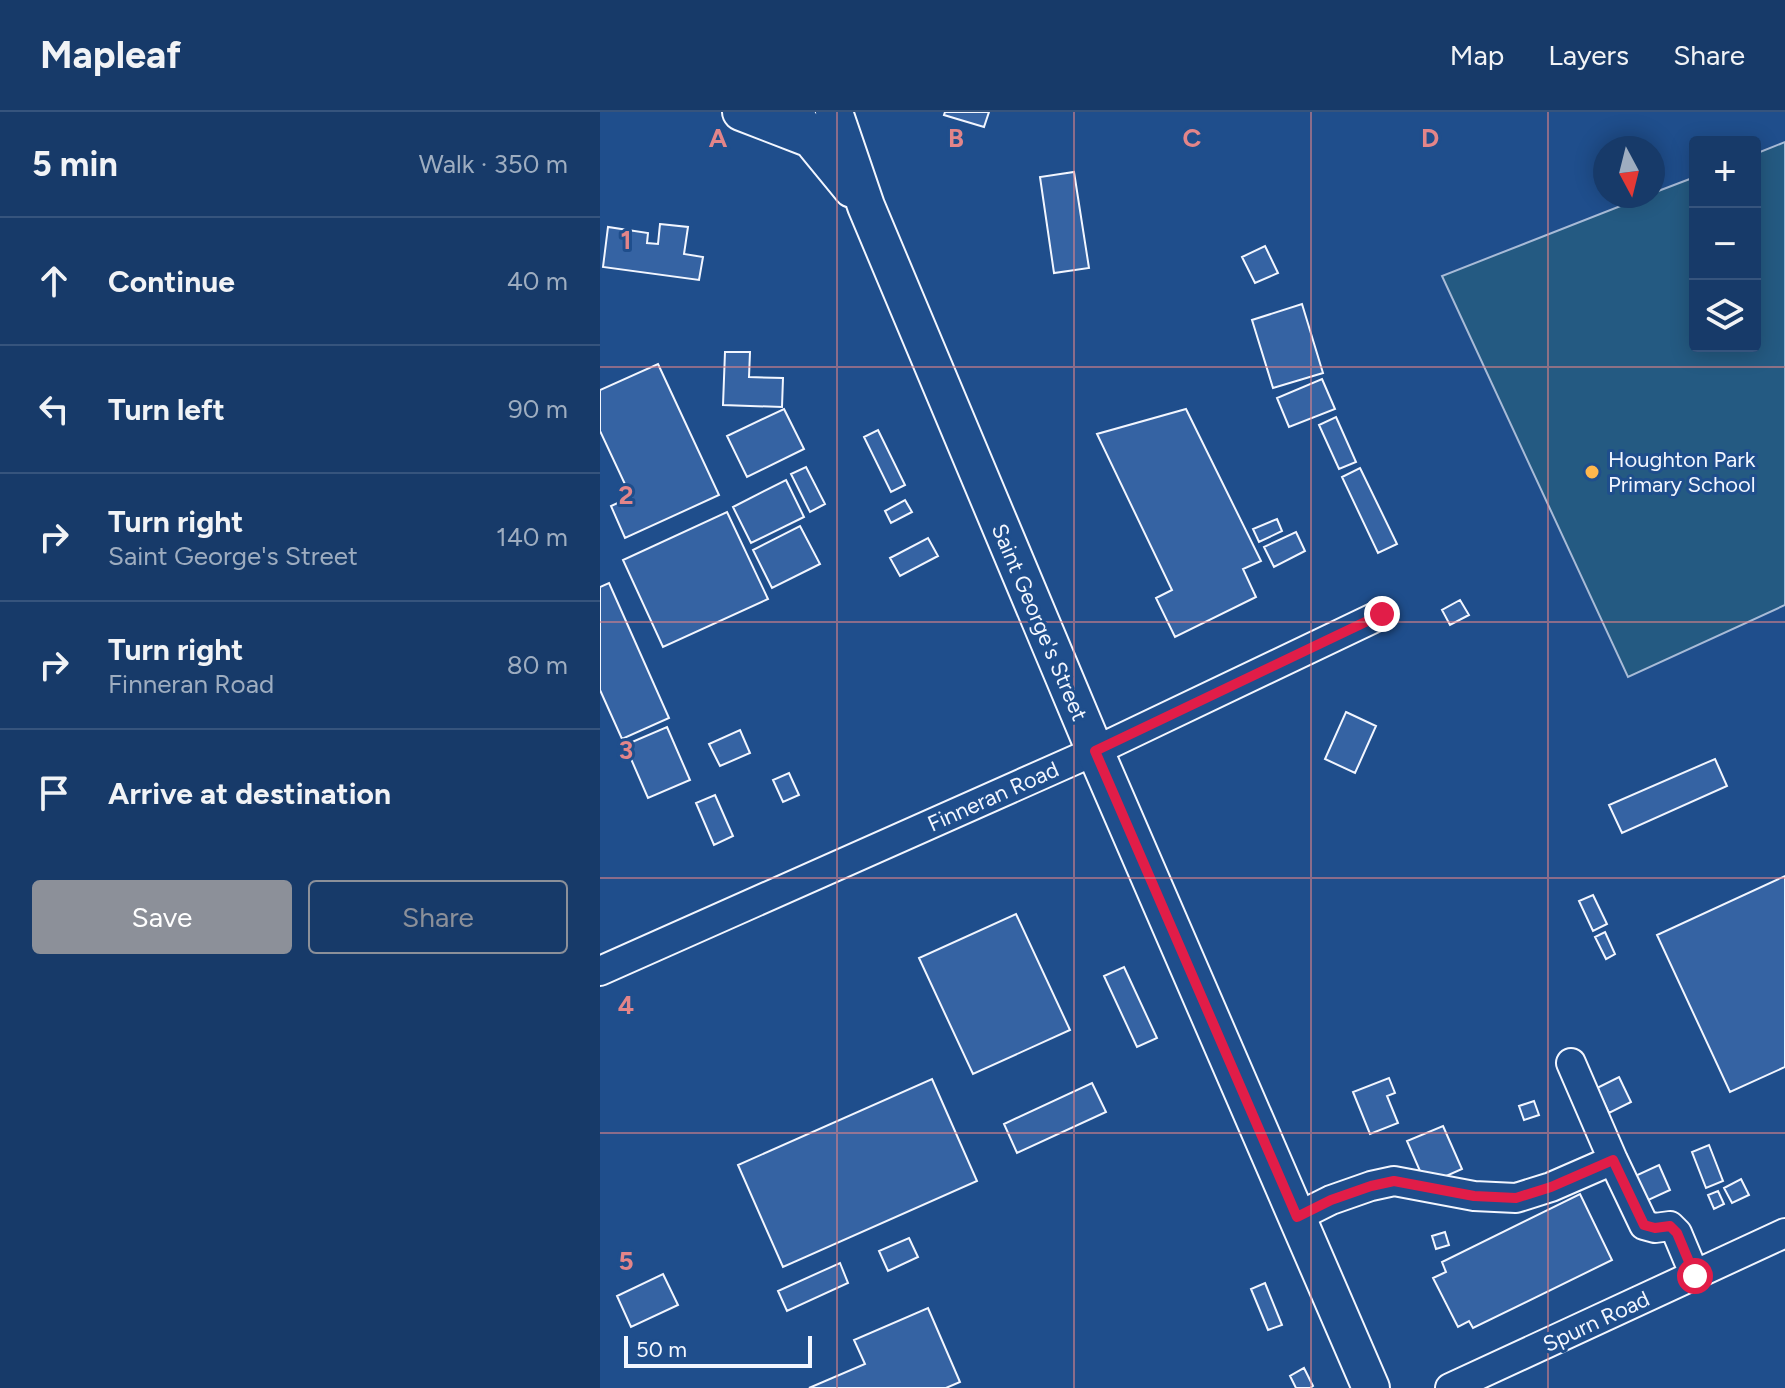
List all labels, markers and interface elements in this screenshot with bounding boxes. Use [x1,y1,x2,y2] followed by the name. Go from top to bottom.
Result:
[40,32,181,78] text: Mapleaf
[1450,38,1504,72] text: Map
[1548,38,1629,72] text: Layers
[1673,38,1745,72] text: Share
[709,122,728,154] text: A
[948,122,964,154] text: B
[1183,122,1202,154] text: C
[1421,122,1439,154] text: D
[1593,136,1665,208] north arrow
[1689,136,1761,352] map controls
[1689,136,1761,208] button: +
[32,144,118,185] text: 5 min
[419,148,568,180] text: Walk · 350 m
[1689,208,1761,280] button: −
[621,224,631,256] text: 1
[32,259,76,303] icon: ahead
[108,263,235,300] text: Continue
[507,265,568,297] text: 40 m
[1689,280,1761,352] button: layers
[32,387,76,431] icon: left
[108,391,225,428] text: Turn left
[508,393,568,425] text: 90 m
[1608,446,1756,498] place label: Houghton Park Primary School
[1583,463,1601,481] marker: Houghton Park Primary School
[618,479,634,511] text: 2
[108,503,243,540] text: Turn right
[32,515,76,559] icon: right
[986,520,1093,725] street label: Saint George's Street
[496,521,568,553] text: 140 m
[108,540,358,572] text: Saint George's Street
[1364,596,1400,632] route end
[108,631,243,668] text: Turn right
[32,643,76,687] icon: right
[507,649,568,681] text: 80 m
[108,668,274,700] text: Finneran Road
[619,734,633,766] text: 3
[923,756,1063,837] street label: Finneran Road
[32,771,76,815] icon: arrive
[108,775,391,812] text: Arrive at destination
[32,880,292,954] button: Save
[308,880,568,954] button: Share
[618,989,634,1021] text: 4
[618,1245,634,1277] text: 5
[1677,1258,1713,1294] route start
[1539,1285,1654,1358] street label: Spurn Road
[624,1332,812,1368] scale bar
[636,1336,687,1363] text: 50 m

